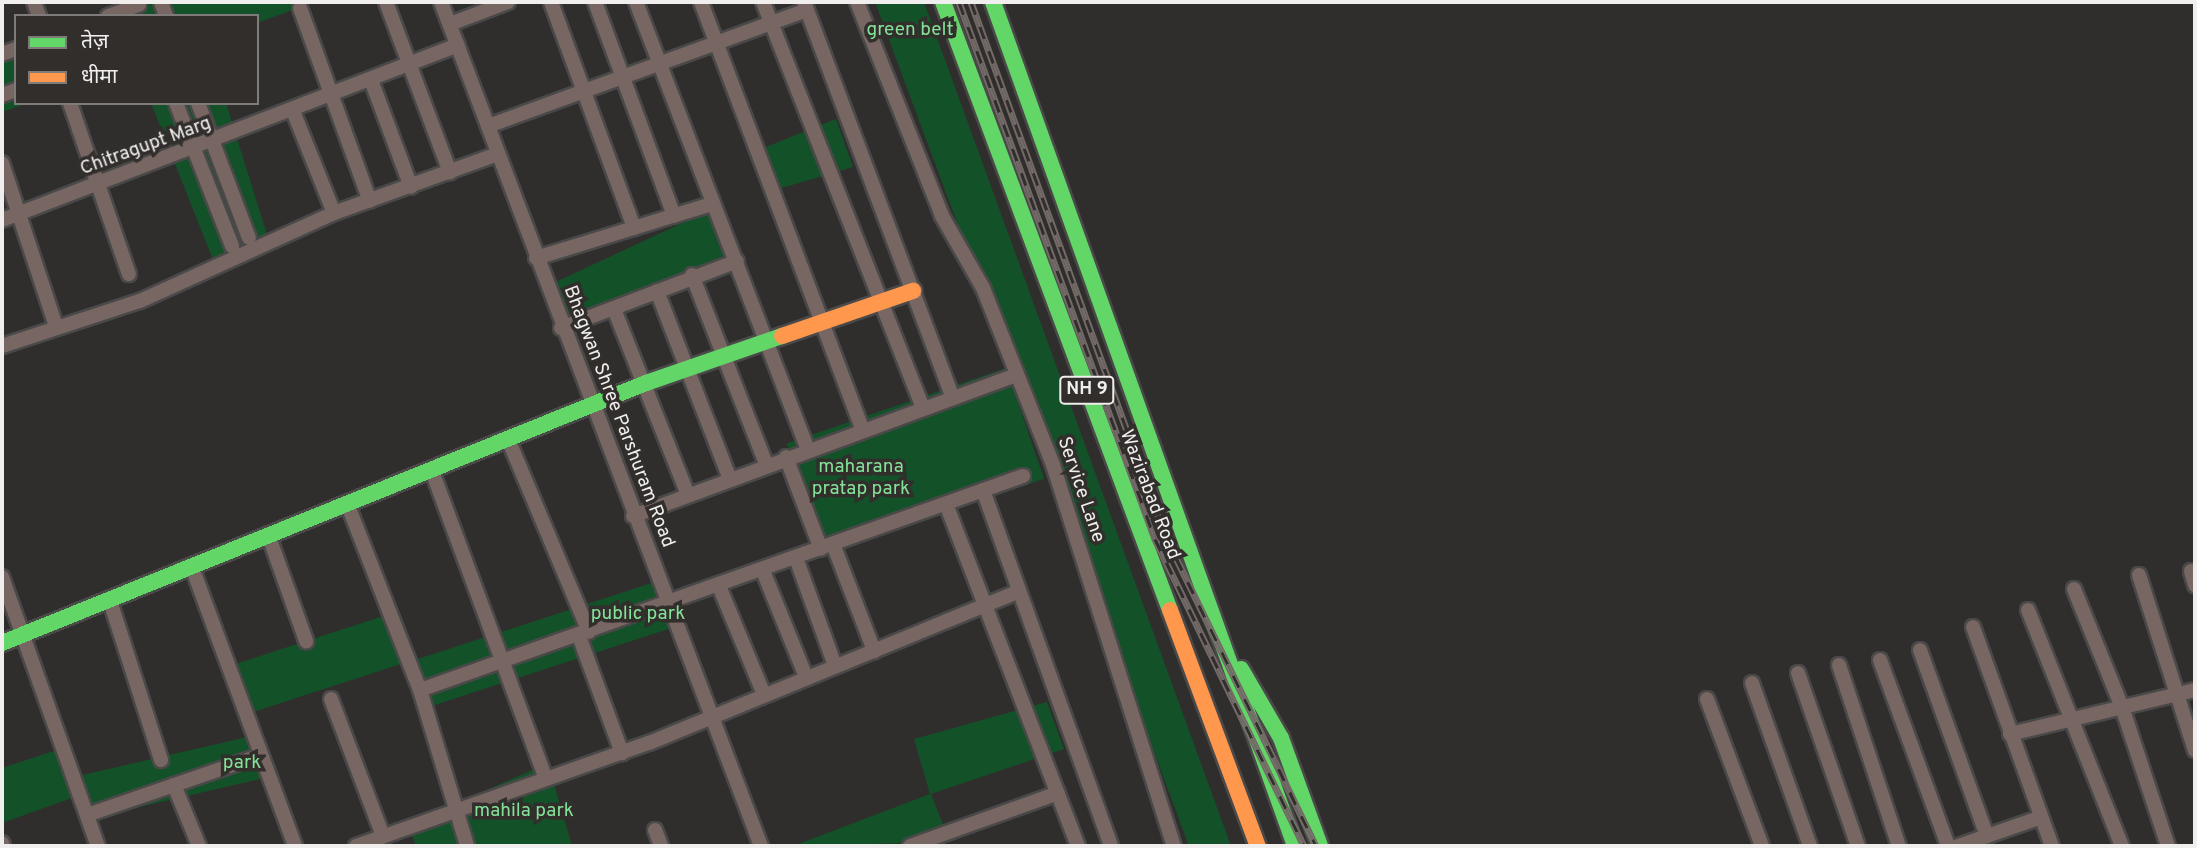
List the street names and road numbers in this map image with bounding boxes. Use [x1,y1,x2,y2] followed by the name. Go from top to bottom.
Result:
[77,113,215,181] street label: Chitragupt Marg
[557,283,679,551] street label: Bhagwan Shree Parshuram Road
[1059,376,1115,404] road number: NH 9
[1114,427,1184,563] street label: Wazirabad Road
[1051,434,1109,546] street label: Service Lane

